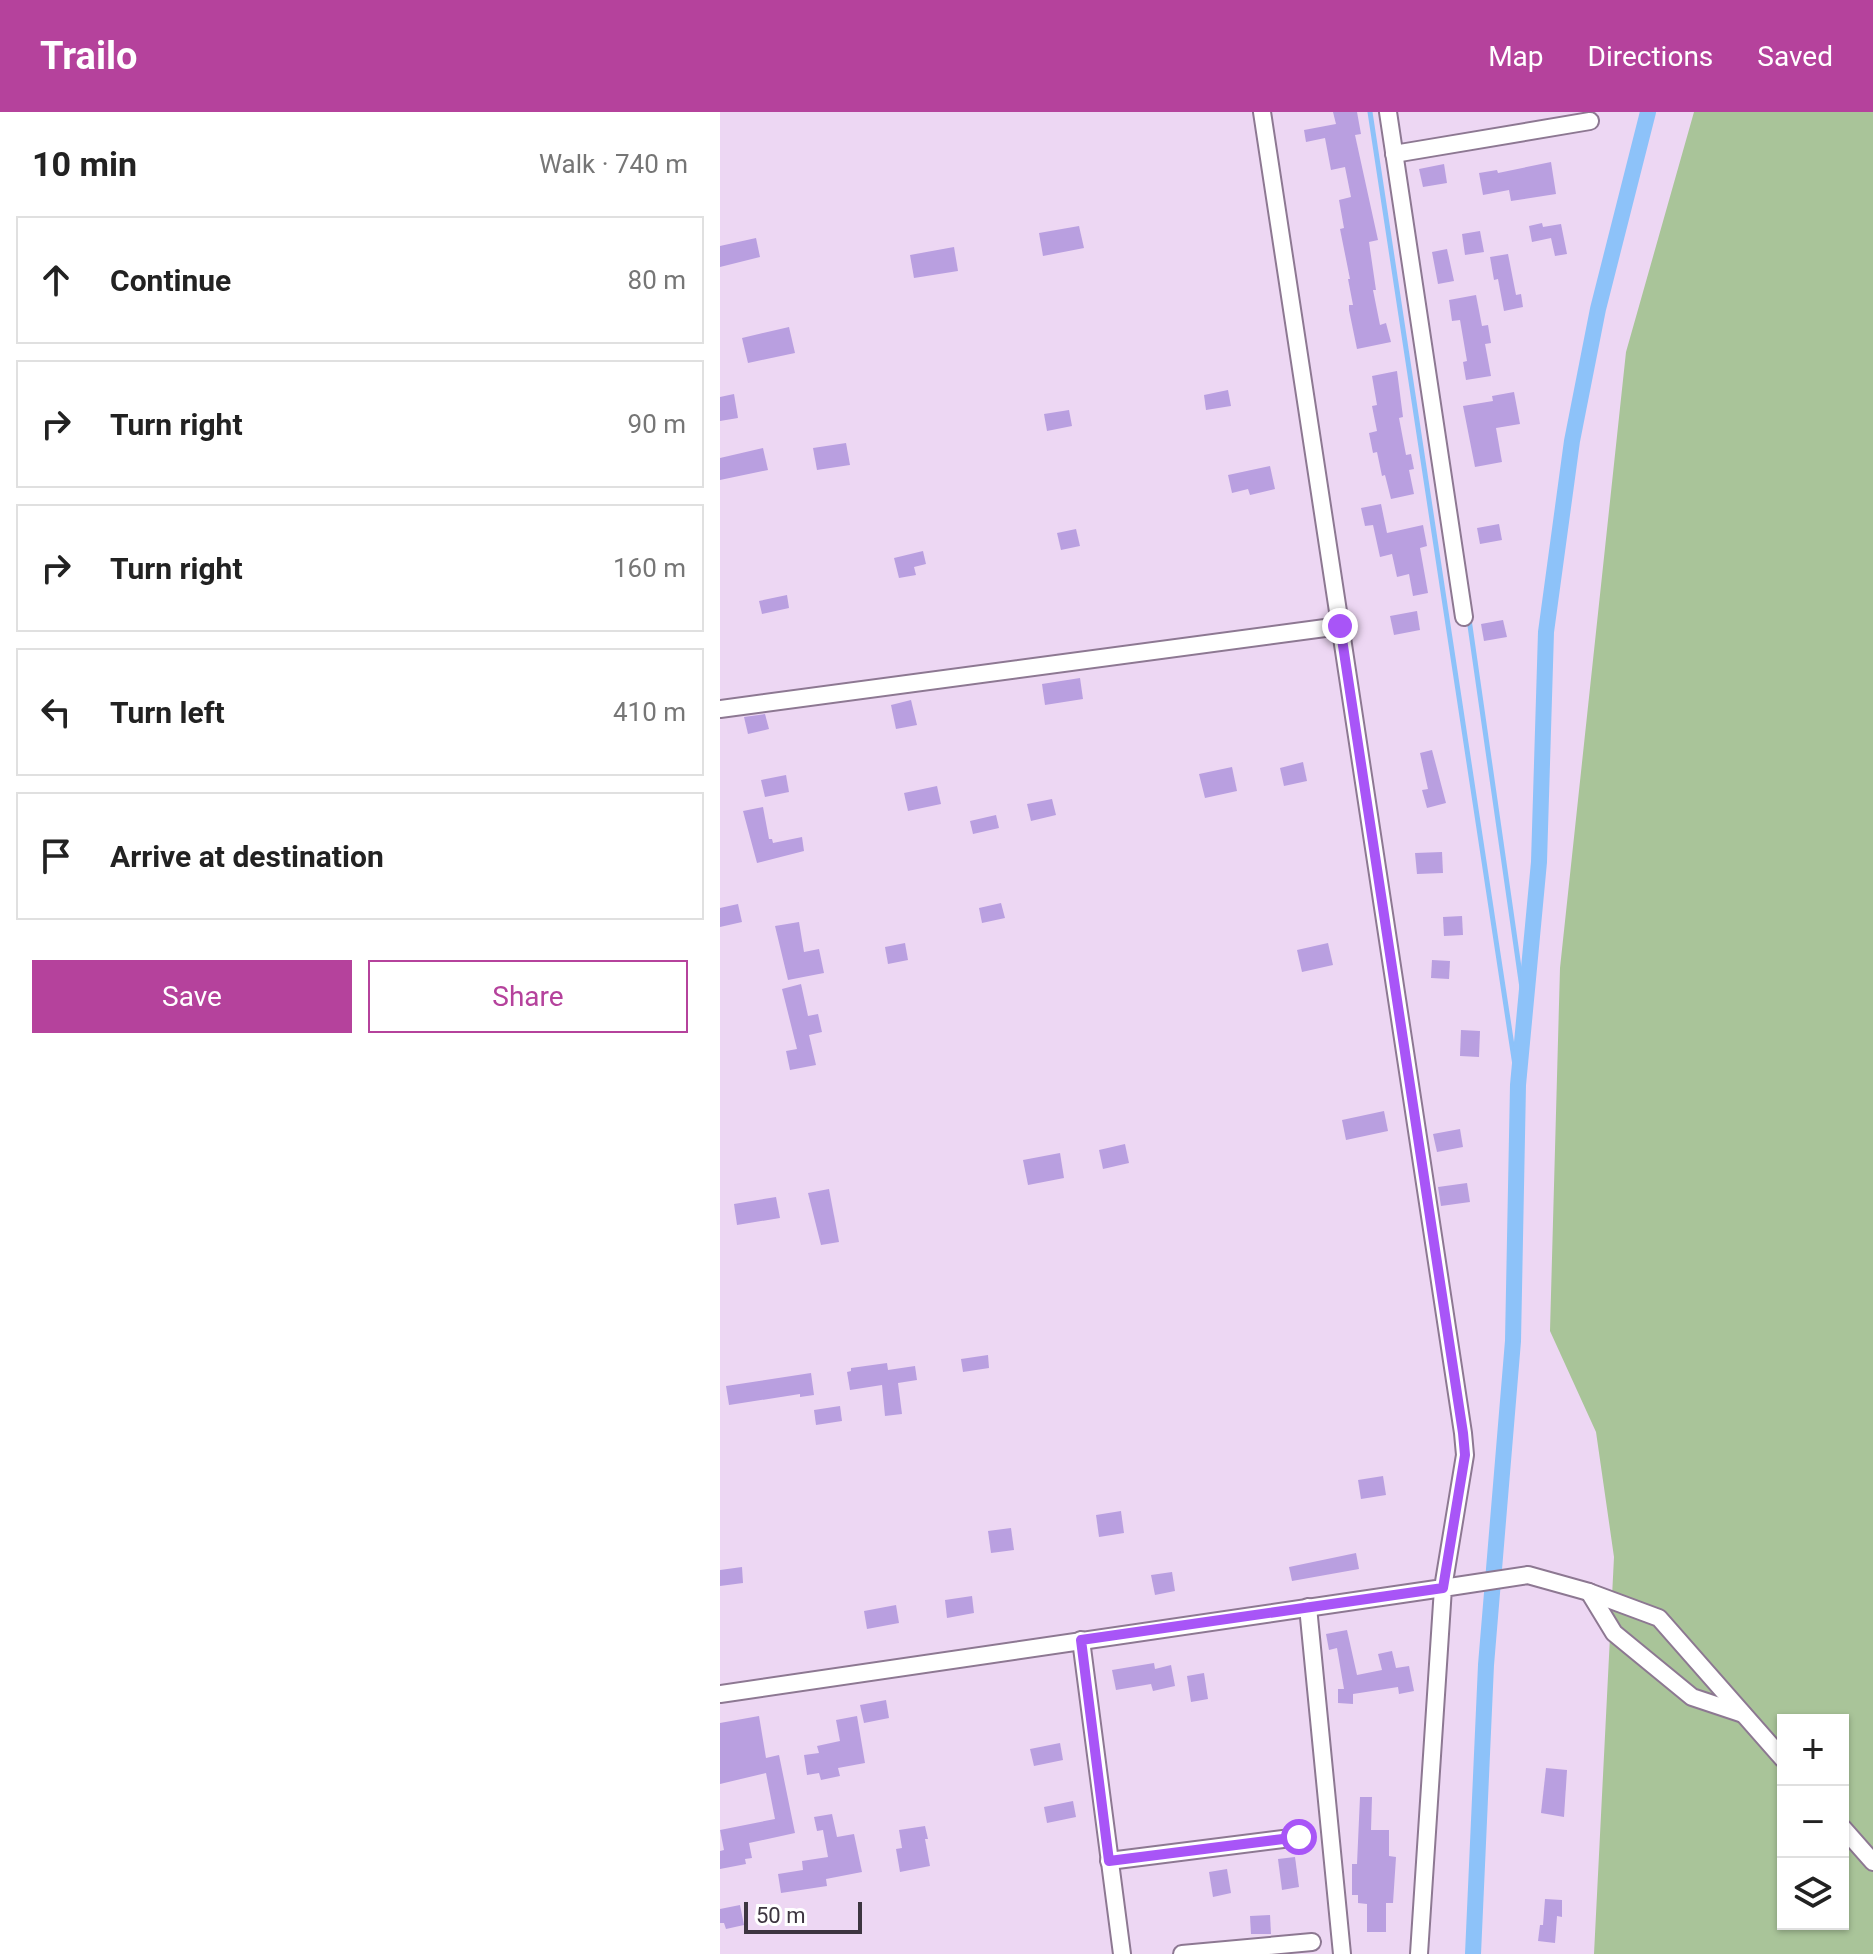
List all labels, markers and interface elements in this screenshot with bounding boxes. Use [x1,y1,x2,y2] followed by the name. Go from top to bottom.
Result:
[40,34,137,78] text: Trailo
[1488,40,1544,73] text: Map
[1588,40,1713,73] text: Directions
[1757,40,1833,73] text: Saved
[32,144,137,184] text: 10 min
[539,149,688,179] text: Walk · 740 m
[34,258,78,302] icon: ahead
[110,263,231,298] text: Continue
[628,265,686,295] text: 80 m
[34,402,78,446] icon: right
[110,407,243,442] text: Turn right
[628,409,686,439] text: 90 m
[34,546,78,590] icon: right
[110,551,243,586] text: Turn right
[613,553,686,583] text: 160 m
[1322,608,1358,644] route end
[34,690,78,734] icon: left
[110,695,225,730] text: Turn left
[613,697,686,727] text: 410 m
[34,834,78,878] icon: arrive
[110,839,384,874] text: Arrive at destination
[32,960,352,1033] button: Save
[368,960,688,1033] button: Share
[1777,1714,1849,1930] map controls
[1777,1714,1849,1786] button: +
[1777,1786,1849,1858] button: −
[1281,1819,1317,1855] route start
[1777,1858,1849,1930] button: layers
[744,1898,862,1934] scale bar
[756,1903,805,1928] text: 50 m

